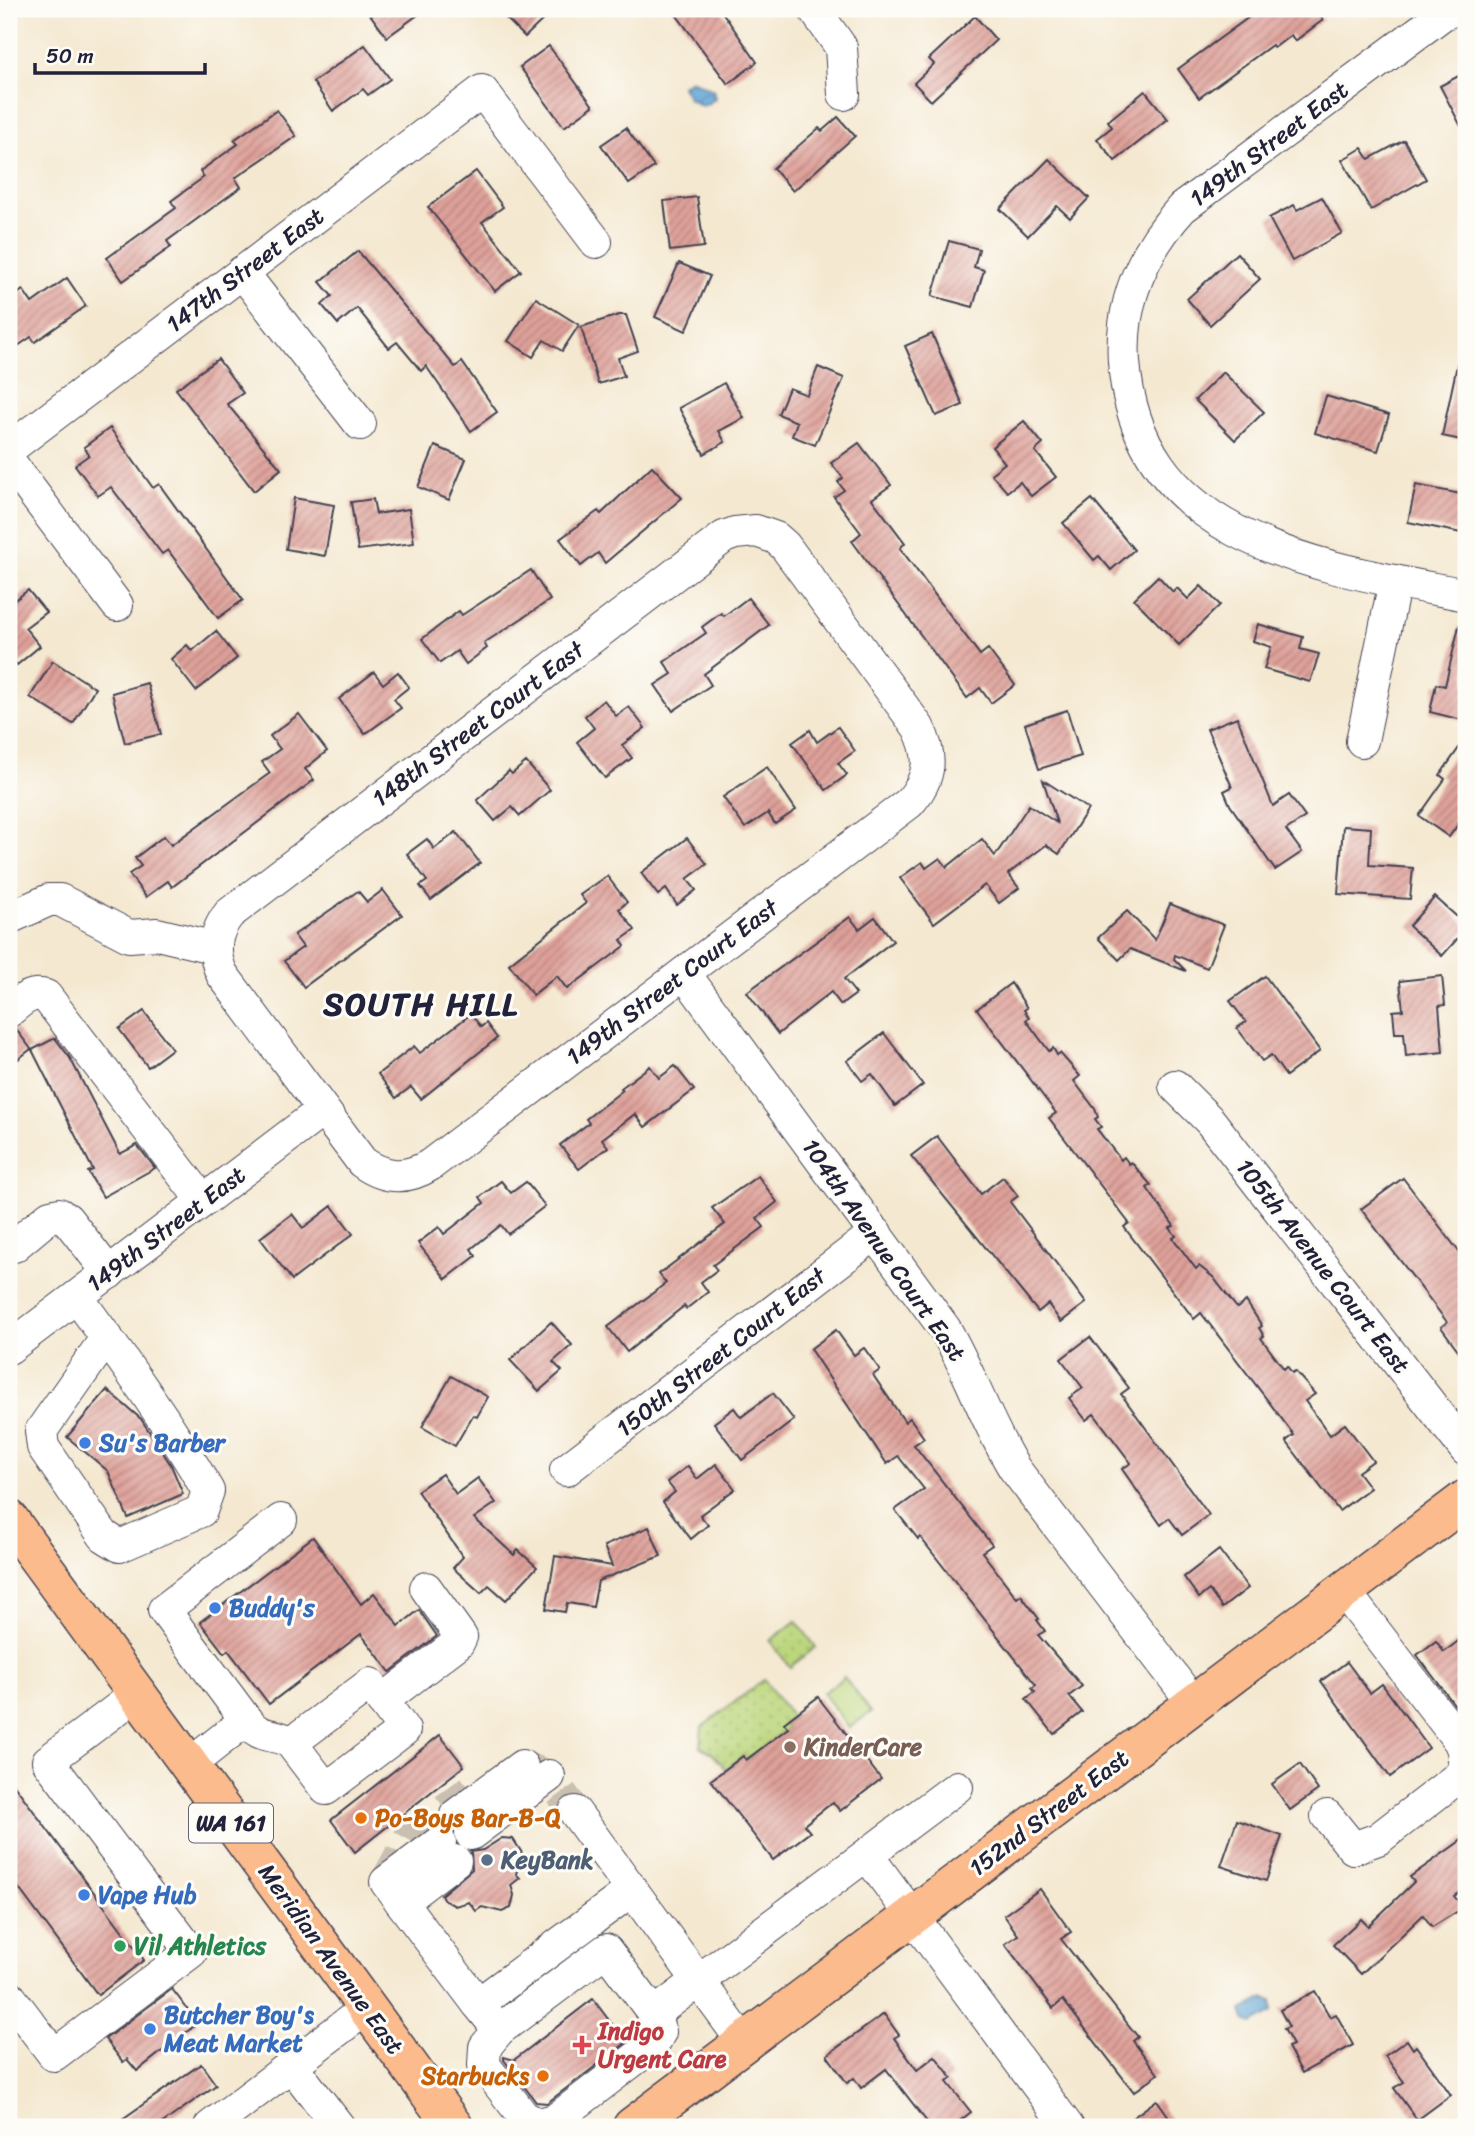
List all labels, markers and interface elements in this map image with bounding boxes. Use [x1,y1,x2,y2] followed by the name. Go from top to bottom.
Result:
[35,32,205,76] scale bar
[46,37,94,75] text: 50 m
[1180,70,1358,218] street label: 149th Street East
[156,196,334,344] street label: 147th Street East
[363,629,594,818] street label: 148th Street Court East
[556,887,789,1076] street label: 149th Street Court East
[322,976,519,1033] district label: SOUTH HILL
[791,1129,977,1371] street label: 104th Avenue Court East
[1225,1149,1421,1383] street label: 105th Avenue Court East
[77,1155,255,1303] street label: 149th Street East
[606,1255,837,1448] street label: 150th Street Court East
[98,1422,227,1464] place label: Su's Barber
[77,1435,93,1451] marker: Su's Barber
[229,1587,316,1629] place label: Buddy's
[207,1600,223,1616] marker: Buddy's
[803,1726,923,1768] place label: KinderCare
[960,1738,1138,1888] street label: 152nd Street East
[782,1739,798,1755] marker: KinderCare
[375,1797,561,1839] place label: Po-Boys Bar-B-Q
[189,1804,273,1842] road number: WA 161
[353,1810,369,1826] marker: Po-Boys Bar-B-Q
[500,1839,594,1881] place label: KeyBank
[479,1852,495,1868] marker: KeyBank
[247,1854,415,2064] street label: Meridian Avenue East
[98,1874,197,1916] place label: Vape Hub
[76,1887,92,1903] marker: Vape Hub
[134,1925,267,1967] place label: Vil Athletics
[112,1938,128,1954] marker: Vil Athletics
[163,1994,315,2064] place label: Butcher Boy's Meat Market
[596,2010,727,2080] place label: Indigo Urgent Care
[142,2021,158,2037] marker: Butcher Boy's Meat Market
[572,2035,592,2055] marker: Indigo Urgent Care
[420,2055,530,2097] place label: Starbucks
[535,2068,551,2084] marker: Starbucks

